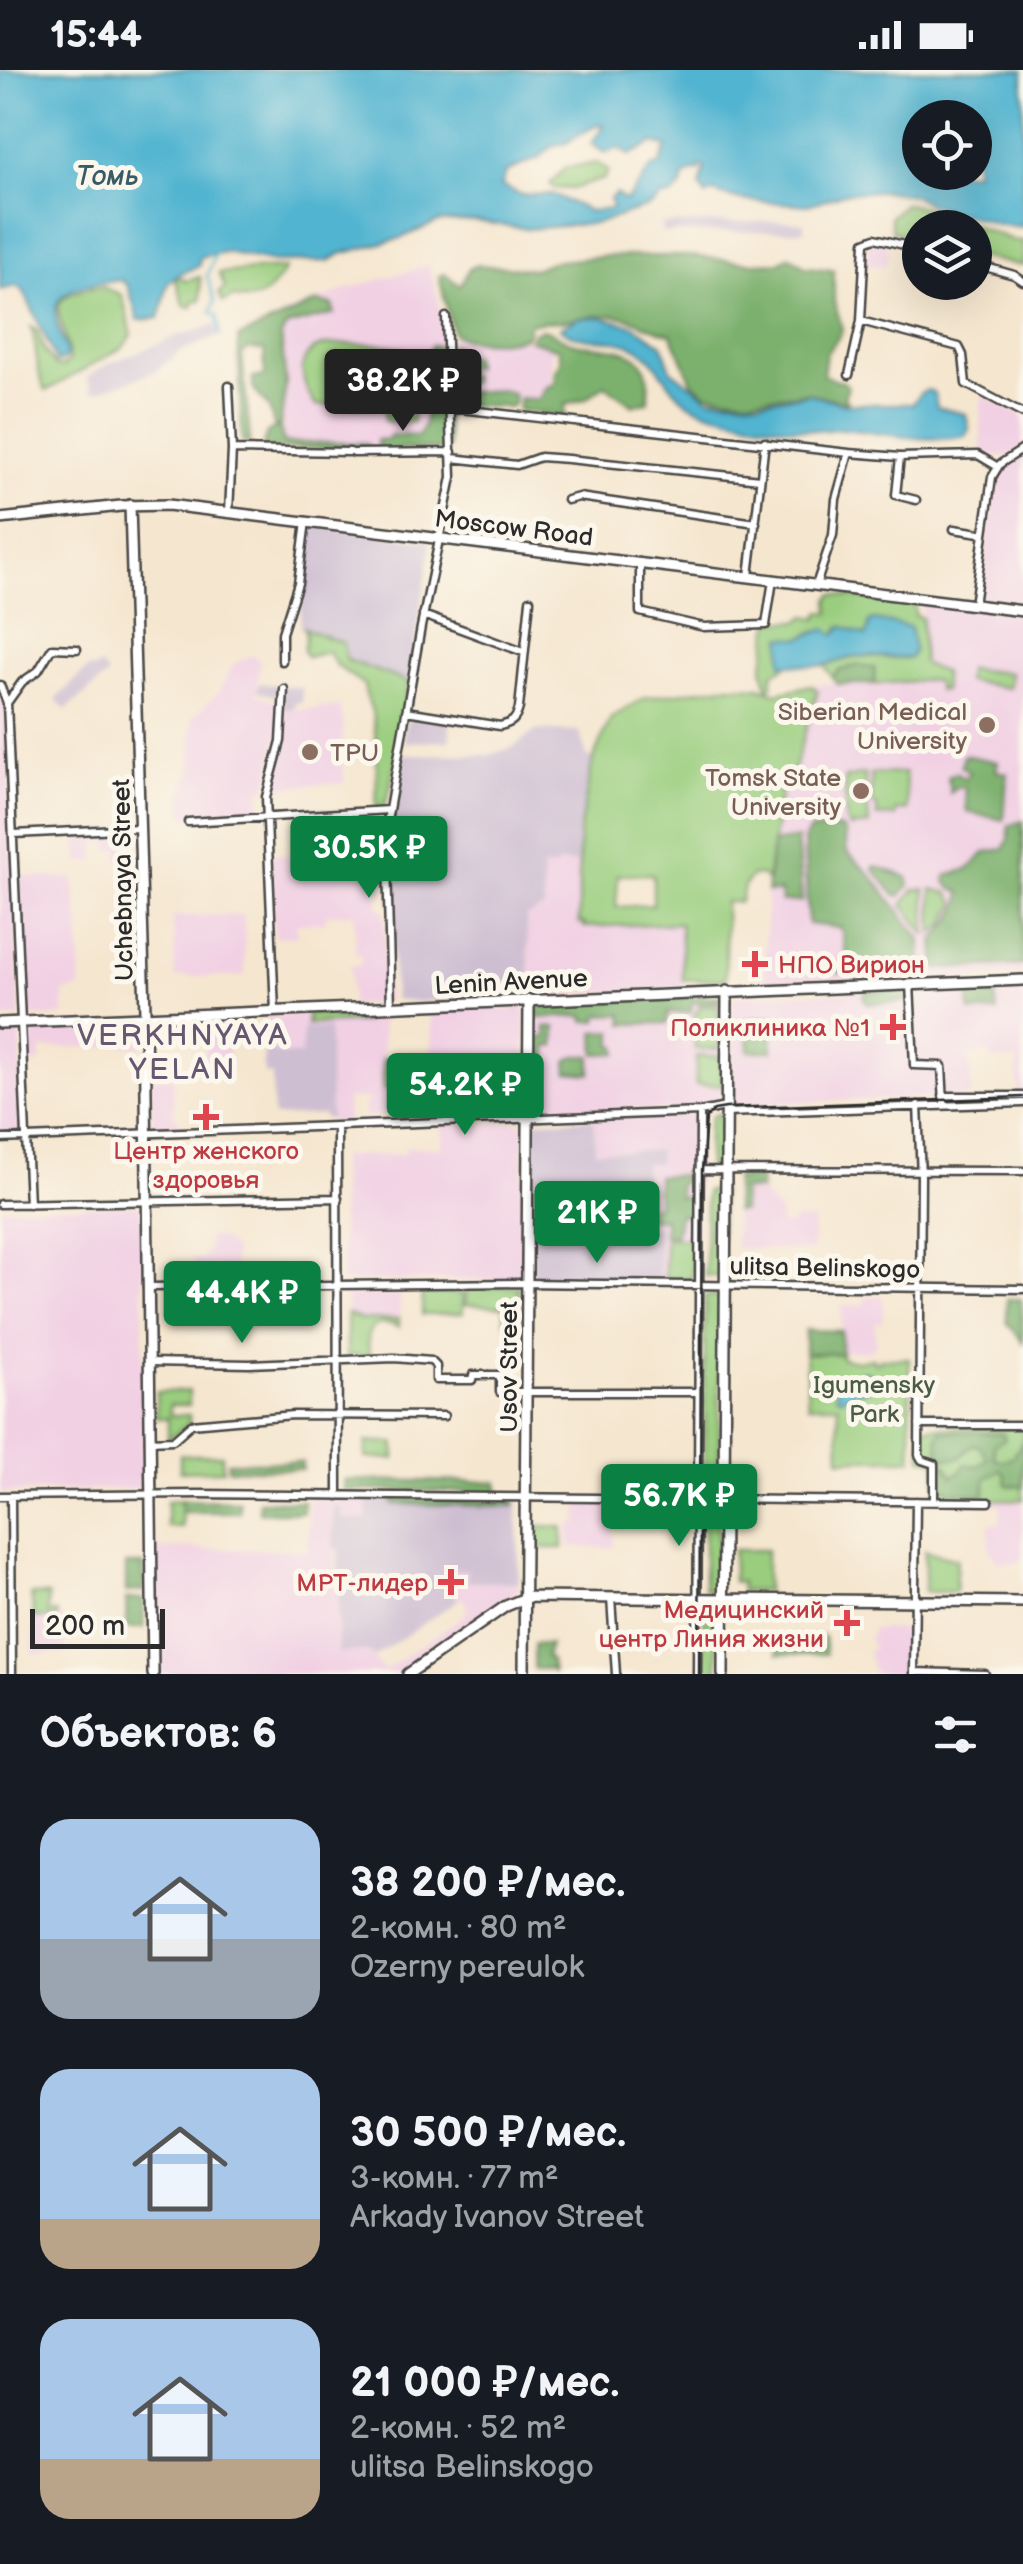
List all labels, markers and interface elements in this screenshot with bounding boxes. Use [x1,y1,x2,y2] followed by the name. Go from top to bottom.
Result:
[50,13,142,58] text: 15:44
[902,100,992,300] map controls
[902,100,992,190] button: locate
[75,160,139,193] water label: Томь
[902,210,992,300] button: layers
[311,349,495,434] pin: 38.2K ₽
[346,362,460,401] text: 38.2K ₽
[433,503,595,554] street label: Moscow Road
[778,697,968,757] place label: Siberian Medical University
[976,714,998,736] marker: Siberian Medical University
[330,738,379,769] place label: TPU
[299,741,321,763] marker: TPU
[705,763,842,823] place label: Tomsk State University
[106,778,141,981] street label: Uchebnaya Street
[850,780,872,802] marker: Tomsk State University
[277,816,461,901] pin: 30.5K ₽
[312,829,426,868] text: 30.5K ₽
[778,950,925,981] place label: НПО Вирион
[742,951,768,977] marker: НПО Вирион
[434,963,589,1002] street label: Lenin Avenue
[670,1013,870,1044] place label: Поликлиника №1
[880,1014,906,1040] marker: Поликлиника №1
[77,1018,289,1088] district label: VERKHNYAYA YELAN
[373,1053,557,1138] pin: 54.2K ₽
[409,1066,521,1105] text: 54.2K ₽
[193,1104,219,1130] marker: Центр женского здоровья
[113,1136,299,1196] place label: Центр женского здоровья
[527,1181,667,1266] pin: 21K ₽
[557,1194,638,1233] text: 21K ₽
[729,1251,921,1286] street label: ulitsa Belinskogo
[150,1261,334,1346] pin: 44.4K ₽
[186,1274,298,1313] text: 44.4K ₽
[494,1301,525,1433] street label: Usov Street
[813,1370,936,1430] park label: Igumensky Park
[587,1464,771,1549] pin: 56.7K ₽
[623,1477,735,1516] text: 56.7K ₽
[296,1568,428,1599] place label: МРТ-лидер
[438,1569,464,1595] marker: МРТ-лидер
[599,1595,824,1655] place label: Медицинский центр Линия жизни
[30,1604,165,1648] scale bar
[45,1610,125,1643] text: 200 m
[834,1610,860,1636] marker: Медицинский центр Линия жизни
[928,1707,983,1762] icon: filters
[40,1709,277,1760] text: Объектов: 6
[350,1858,626,1909] text: 38 200 ₽/мес.
[120,1859,240,1979] icon: home
[350,1909,566,1948] text: 2-комн. · 80 m²
[350,1948,584,1987] text: Ozerny pereulok
[350,2108,626,2159] text: 30 500 ₽/мес.
[120,2109,240,2229] icon: home
[350,2159,558,2198] text: 3-комн. · 77 m²
[350,2198,644,2237] text: Arkady Ivanov Street
[350,2358,620,2409] text: 21 000 ₽/мес.
[120,2359,240,2479] icon: home
[350,2409,566,2448] text: 2-комн. · 52 m²
[350,2448,594,2487] text: ulitsa Belinskogo

